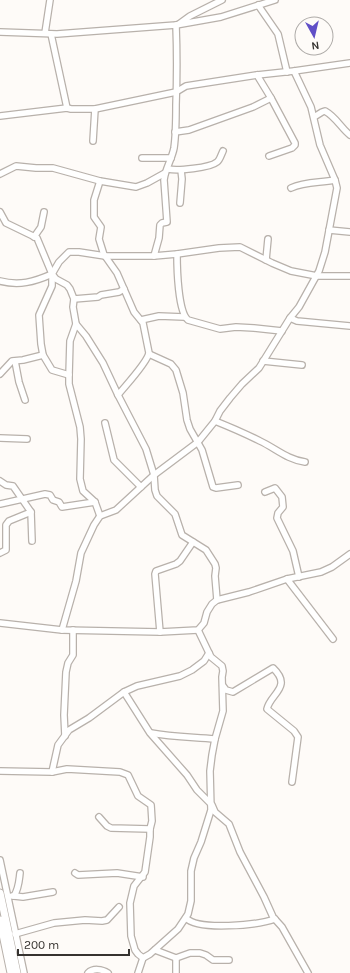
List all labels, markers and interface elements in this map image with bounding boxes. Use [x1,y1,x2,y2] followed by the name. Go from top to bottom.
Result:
[294,16,334,56] north arrow
[311,38,320,52] text: N
[18,931,129,957] scale bar
[24,938,59,952] text: 200 m

